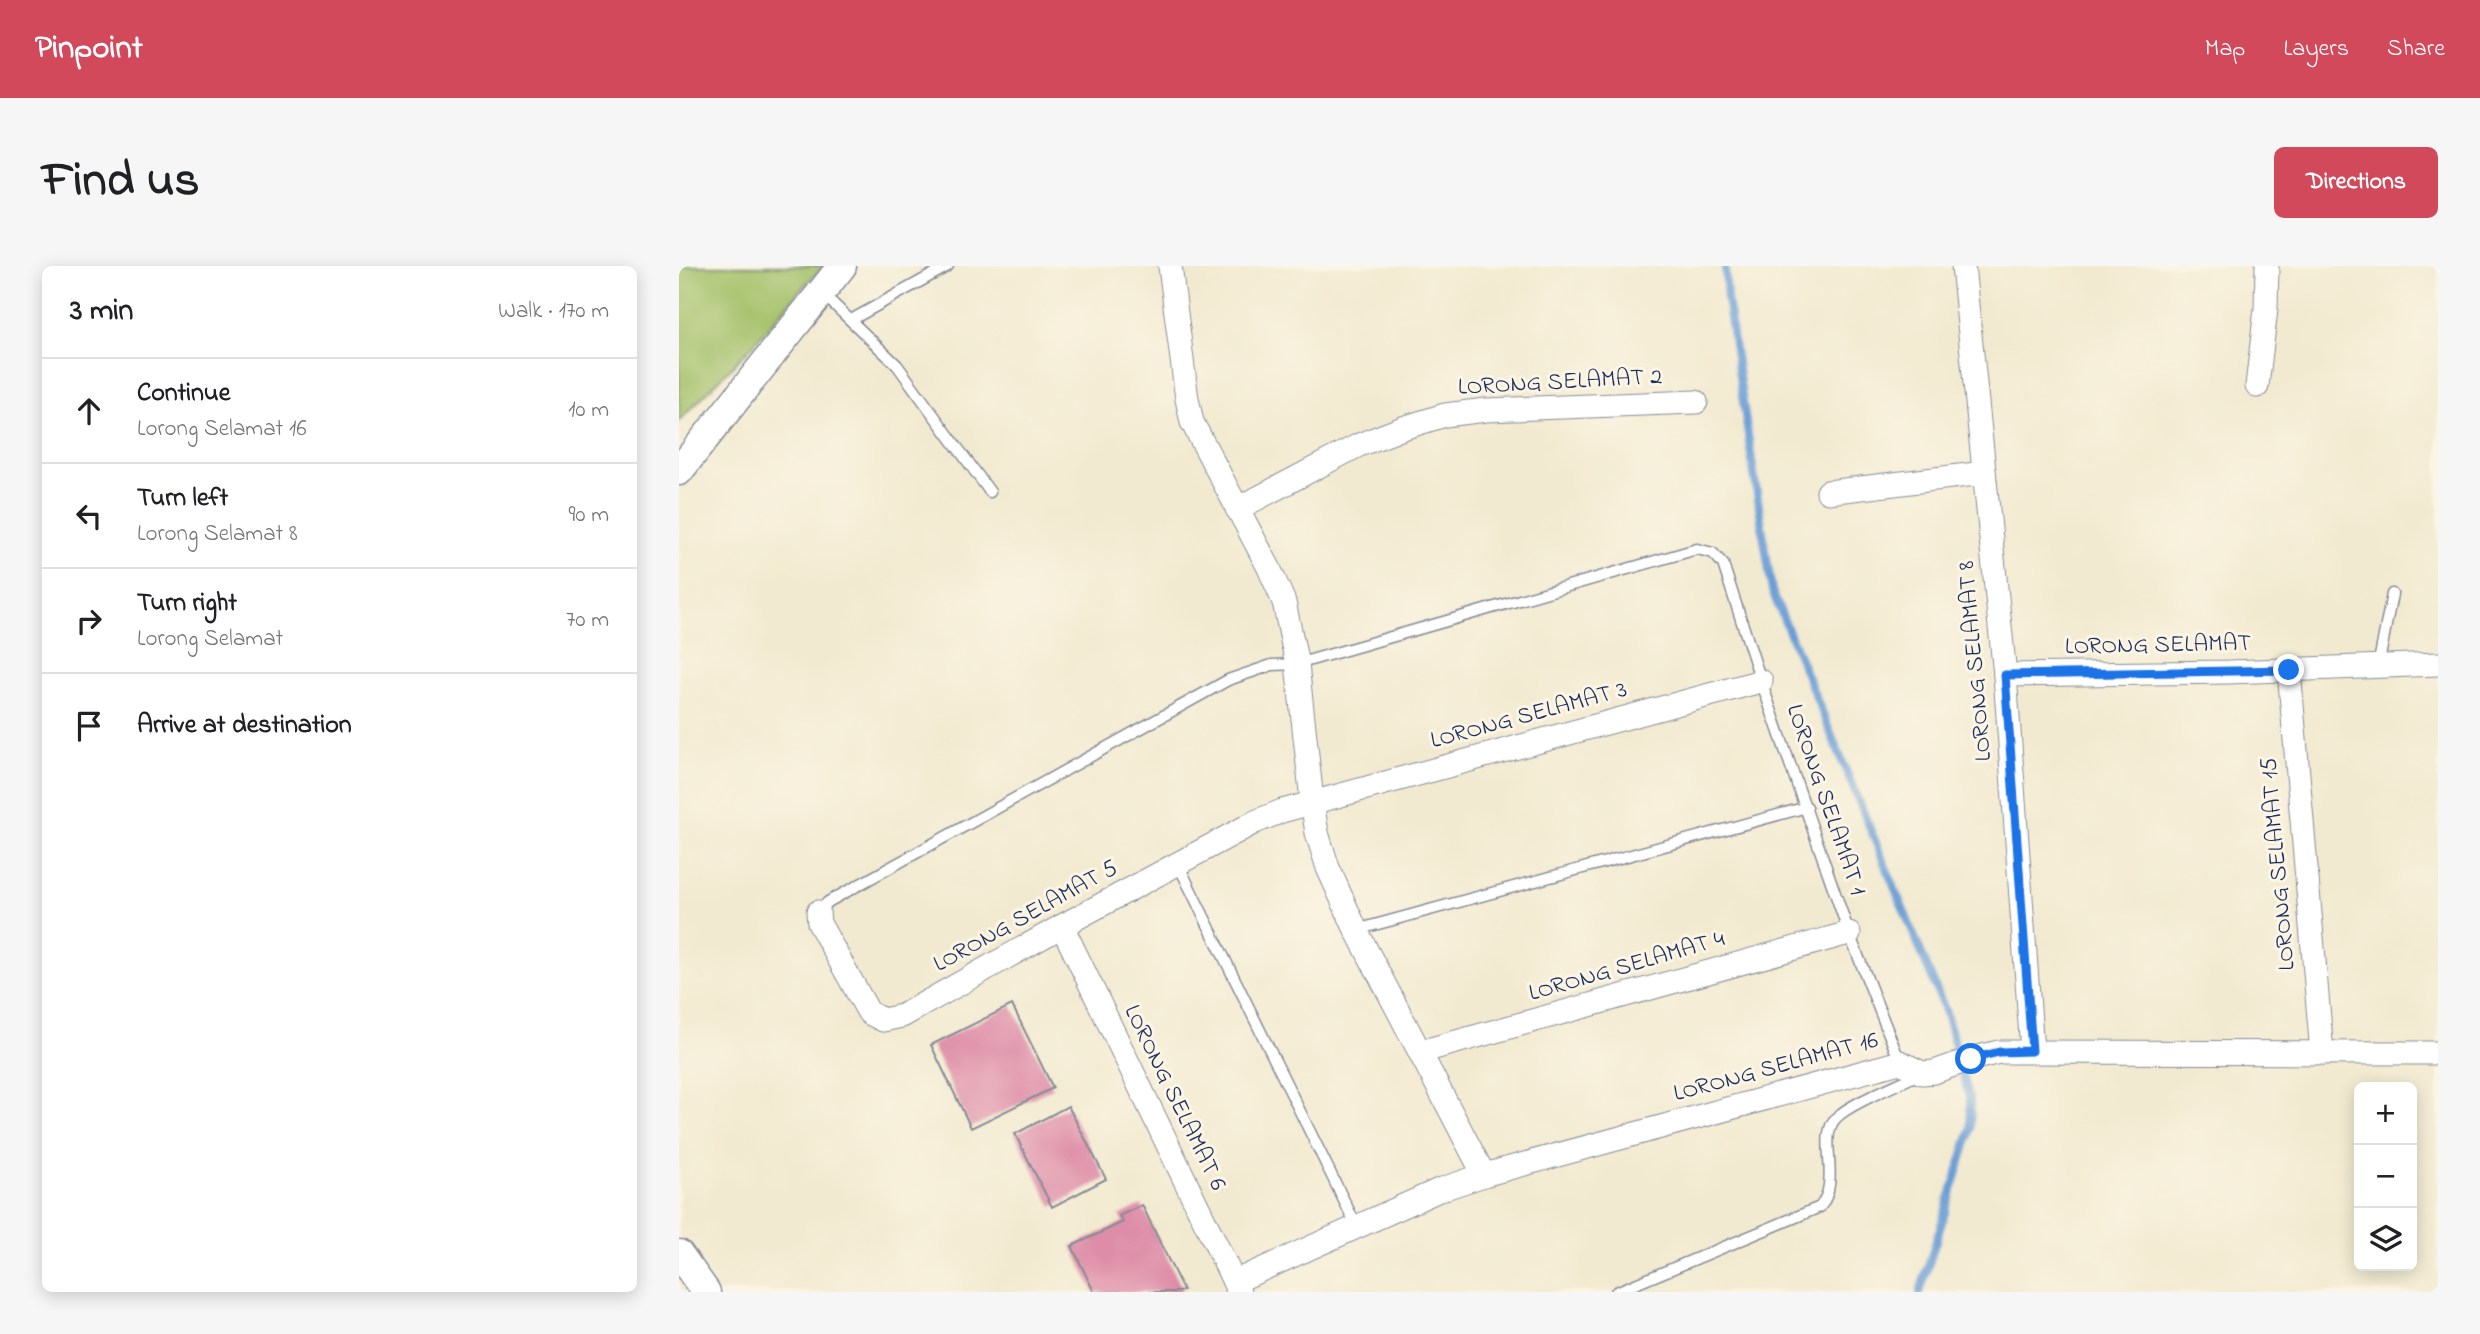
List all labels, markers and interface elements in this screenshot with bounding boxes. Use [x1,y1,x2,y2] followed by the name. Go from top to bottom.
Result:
[35,25,143,73] text: Pinpoint
[2205,32,2245,67] text: Map
[2283,32,2349,67] text: Layers
[2387,32,2445,67] text: Share
[42,146,199,218] text: Find us
[2274,147,2438,218] button: Directions
[70,290,133,334] text: 3 min
[498,295,609,328] text: Walk · 170 m
[1457,360,1663,406] street label: LORONG SELAMAT 2
[137,375,230,413] text: Continue
[70,392,108,430] icon: ahead
[568,394,609,427] text: 10 m
[137,413,307,446] text: Lorong Selamat 16
[137,480,228,518] text: Turn left
[70,497,108,535] icon: left
[569,499,609,532] text: 90 m
[137,518,298,551] text: Lorong Selamat 8
[1950,559,2002,763] street label: LORONG SELAMAT 8
[137,585,237,623] text: Turn right
[70,602,108,640] icon: right
[566,604,609,637] text: 70 m
[137,623,283,656] text: Lorong Selamat
[2064,627,2252,665] street label: LORONG SELAMAT
[2273,654,2304,685] route end
[1427,673,1631,759] street label: LORONG SELAMAT 3
[1776,700,1874,901] street label: LORONG SELAMAT 1
[70,707,108,745] icon: arrive
[137,707,352,745] text: Arrive at destination
[2252,756,2306,972] street label: LORONG SELAMAT 15
[927,852,1125,982] street label: LORONG SELAMAT 5
[1525,922,1729,1012] street label: LORONG SELAMAT 4
[1114,999,1234,1197] street label: LORONG SELAMAT 6
[1670,1024,1883,1112] street label: LORONG SELAMAT 16
[1955,1043,1986,1074] route start
[2354,1082,2417,1271] map controls
[2354,1082,2417,1145] button: +
[2354,1145,2417,1208] button: −
[2354,1208,2417,1271] button: layers

